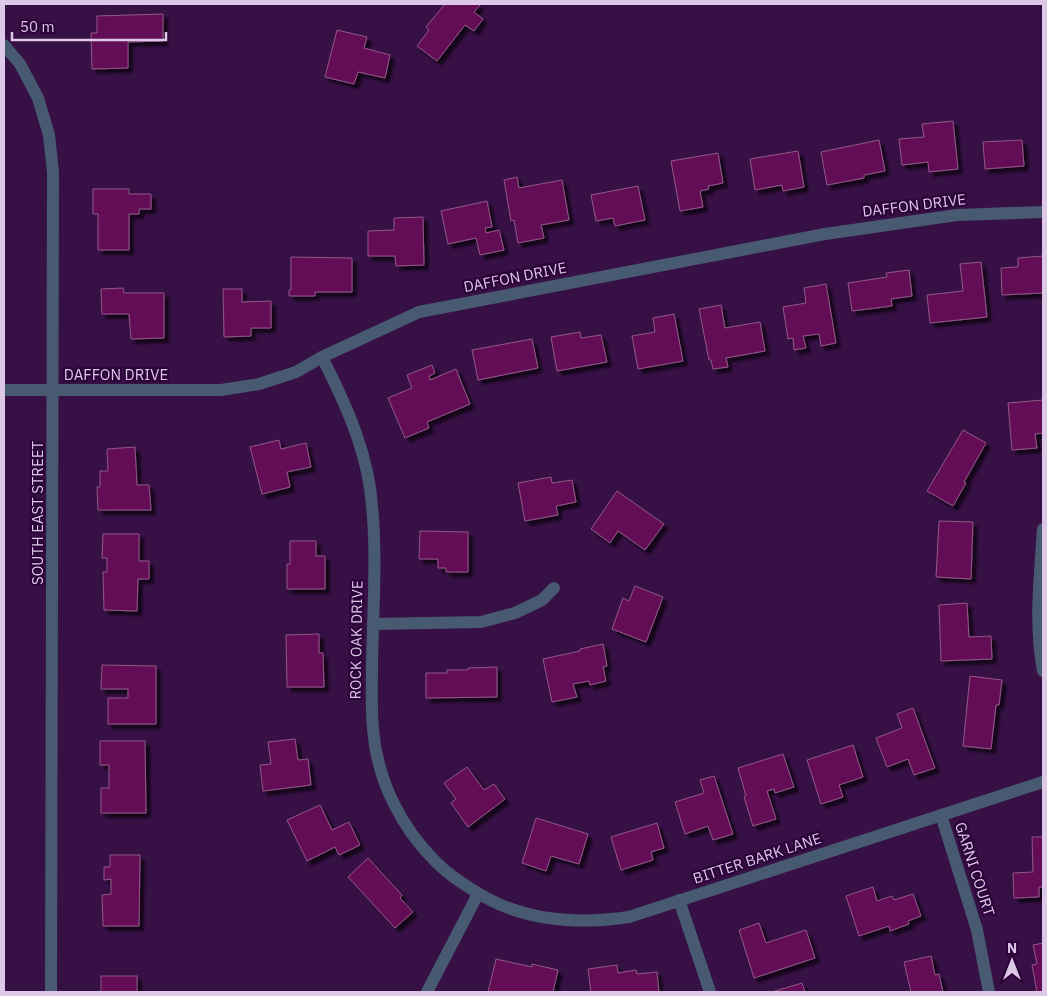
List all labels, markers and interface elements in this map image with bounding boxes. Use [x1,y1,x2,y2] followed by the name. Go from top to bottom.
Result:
[12,10,166,42] scale bar
[20,17,55,36] text: 50 m
[861,189,967,221] street label: DAFFON DRIVE
[462,258,568,296] street label: DAFFON DRIVE
[64,365,168,384] street label: DAFFON DRIVE
[28,441,47,585] street label: SOUTH EAST STREET
[345,580,367,700] street label: ROCK OAK DRIVE
[951,820,999,919] street label: GARNI COURT
[690,828,824,888] street label: BITTER BARK LANE
[987,936,1037,986] north arrow
[1007,939,1017,957] text: N

